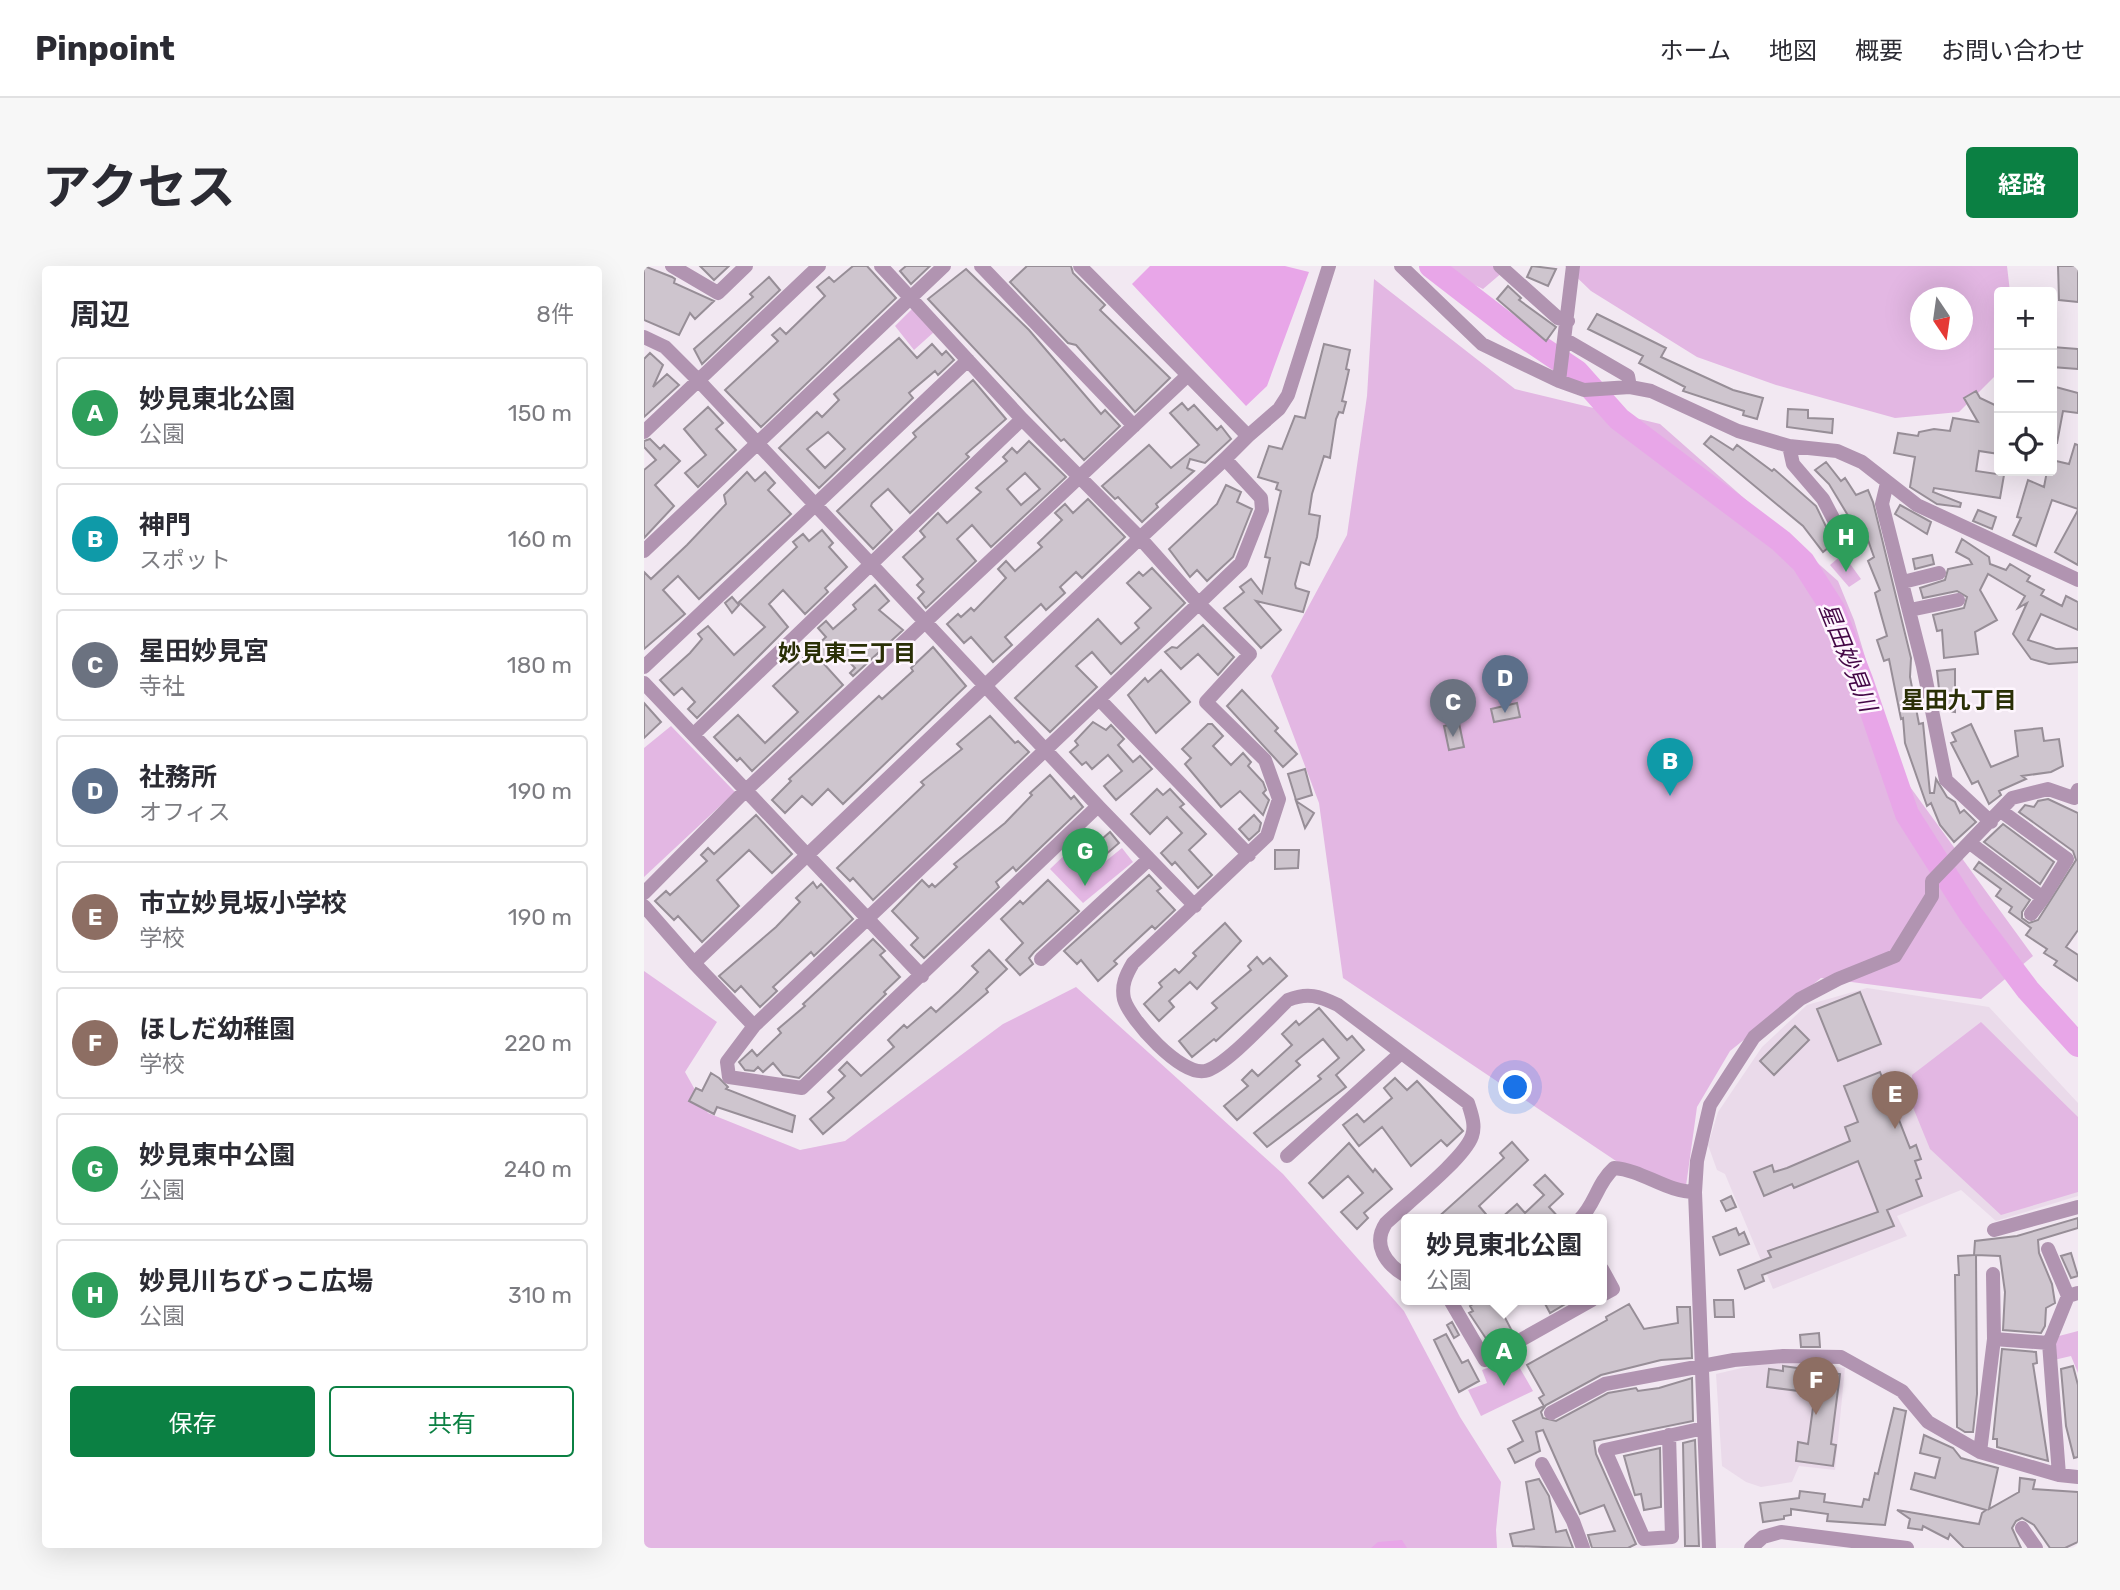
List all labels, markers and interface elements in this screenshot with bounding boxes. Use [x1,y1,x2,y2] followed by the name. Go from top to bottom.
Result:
[35,29,175,68] text: Pinpoint
[1660,37,1731,65] text: ホーム
[1769,37,1817,65] text: 地図
[1855,37,1903,65] text: 概要
[1941,37,2085,65] text: お問い合わせ
[1966,147,2078,218] button: 経路
[42,158,236,216] text: アクセス
[1910,287,1973,350] north arrow
[1994,287,2057,476] map controls
[1994,287,2057,350] button: +
[70,297,130,333] text: 周辺
[536,300,574,328] text: 8件
[1994,350,2057,413] button: −
[139,384,295,415] text: 妙見東北公園
[87,399,103,427] text: A
[508,399,572,427] text: 150 m
[1994,413,2057,476] button: locate
[139,420,185,448] text: 公園
[139,510,191,541] text: 神門
[1823,514,1869,572] pin: H
[87,525,103,553] text: B
[508,525,572,553] text: 160 m
[139,546,231,574] text: スポット
[1813,598,1884,718] water label: 星田妙見川
[139,636,269,667] text: 星田妙見宮
[778,639,916,667] district label: 妙見東三丁目
[87,651,103,679] text: C
[507,651,572,679] text: 180 m
[1482,655,1528,713] pin: D
[139,672,185,700] text: 寺社
[1430,679,1476,737] pin: C
[1902,686,2017,714] district label: 星田九丁目
[1647,738,1693,796] pin: B
[139,762,217,793] text: 社務所
[87,777,103,805] text: D
[508,777,572,805] text: 190 m
[139,798,231,826] text: オフィス
[1062,828,1108,886] pin: G
[139,888,347,919] text: 市立妙見坂小学校
[88,903,102,931] text: E
[508,903,572,931] text: 190 m
[139,924,185,952] text: 学校
[139,1014,295,1045] text: ほしだ幼稚園
[88,1029,102,1057] text: F
[504,1029,572,1057] text: 220 m
[139,1050,185,1078] text: 学校
[1498,1070,1532,1104] your location
[1872,1071,1918,1129] pin: E
[139,1140,295,1171] text: 妙見東中公園
[87,1155,103,1183] text: G
[504,1155,572,1183] text: 240 m
[139,1176,185,1204] text: 公園
[1401,1214,1607,1305] popup
[1426,1230,1582,1261] text: 妙見東北公園
[139,1266,373,1297] text: 妙見川ちびっこ広場
[1426,1266,1472,1294] text: 公園
[86,1281,104,1309] text: H
[508,1281,572,1309] text: 310 m
[139,1302,185,1330] text: 公園
[1481,1328,1527,1386] pin: A
[1793,1357,1839,1415] pin: F
[70,1386,315,1457] button: 保存
[329,1386,574,1457] button: 共有

